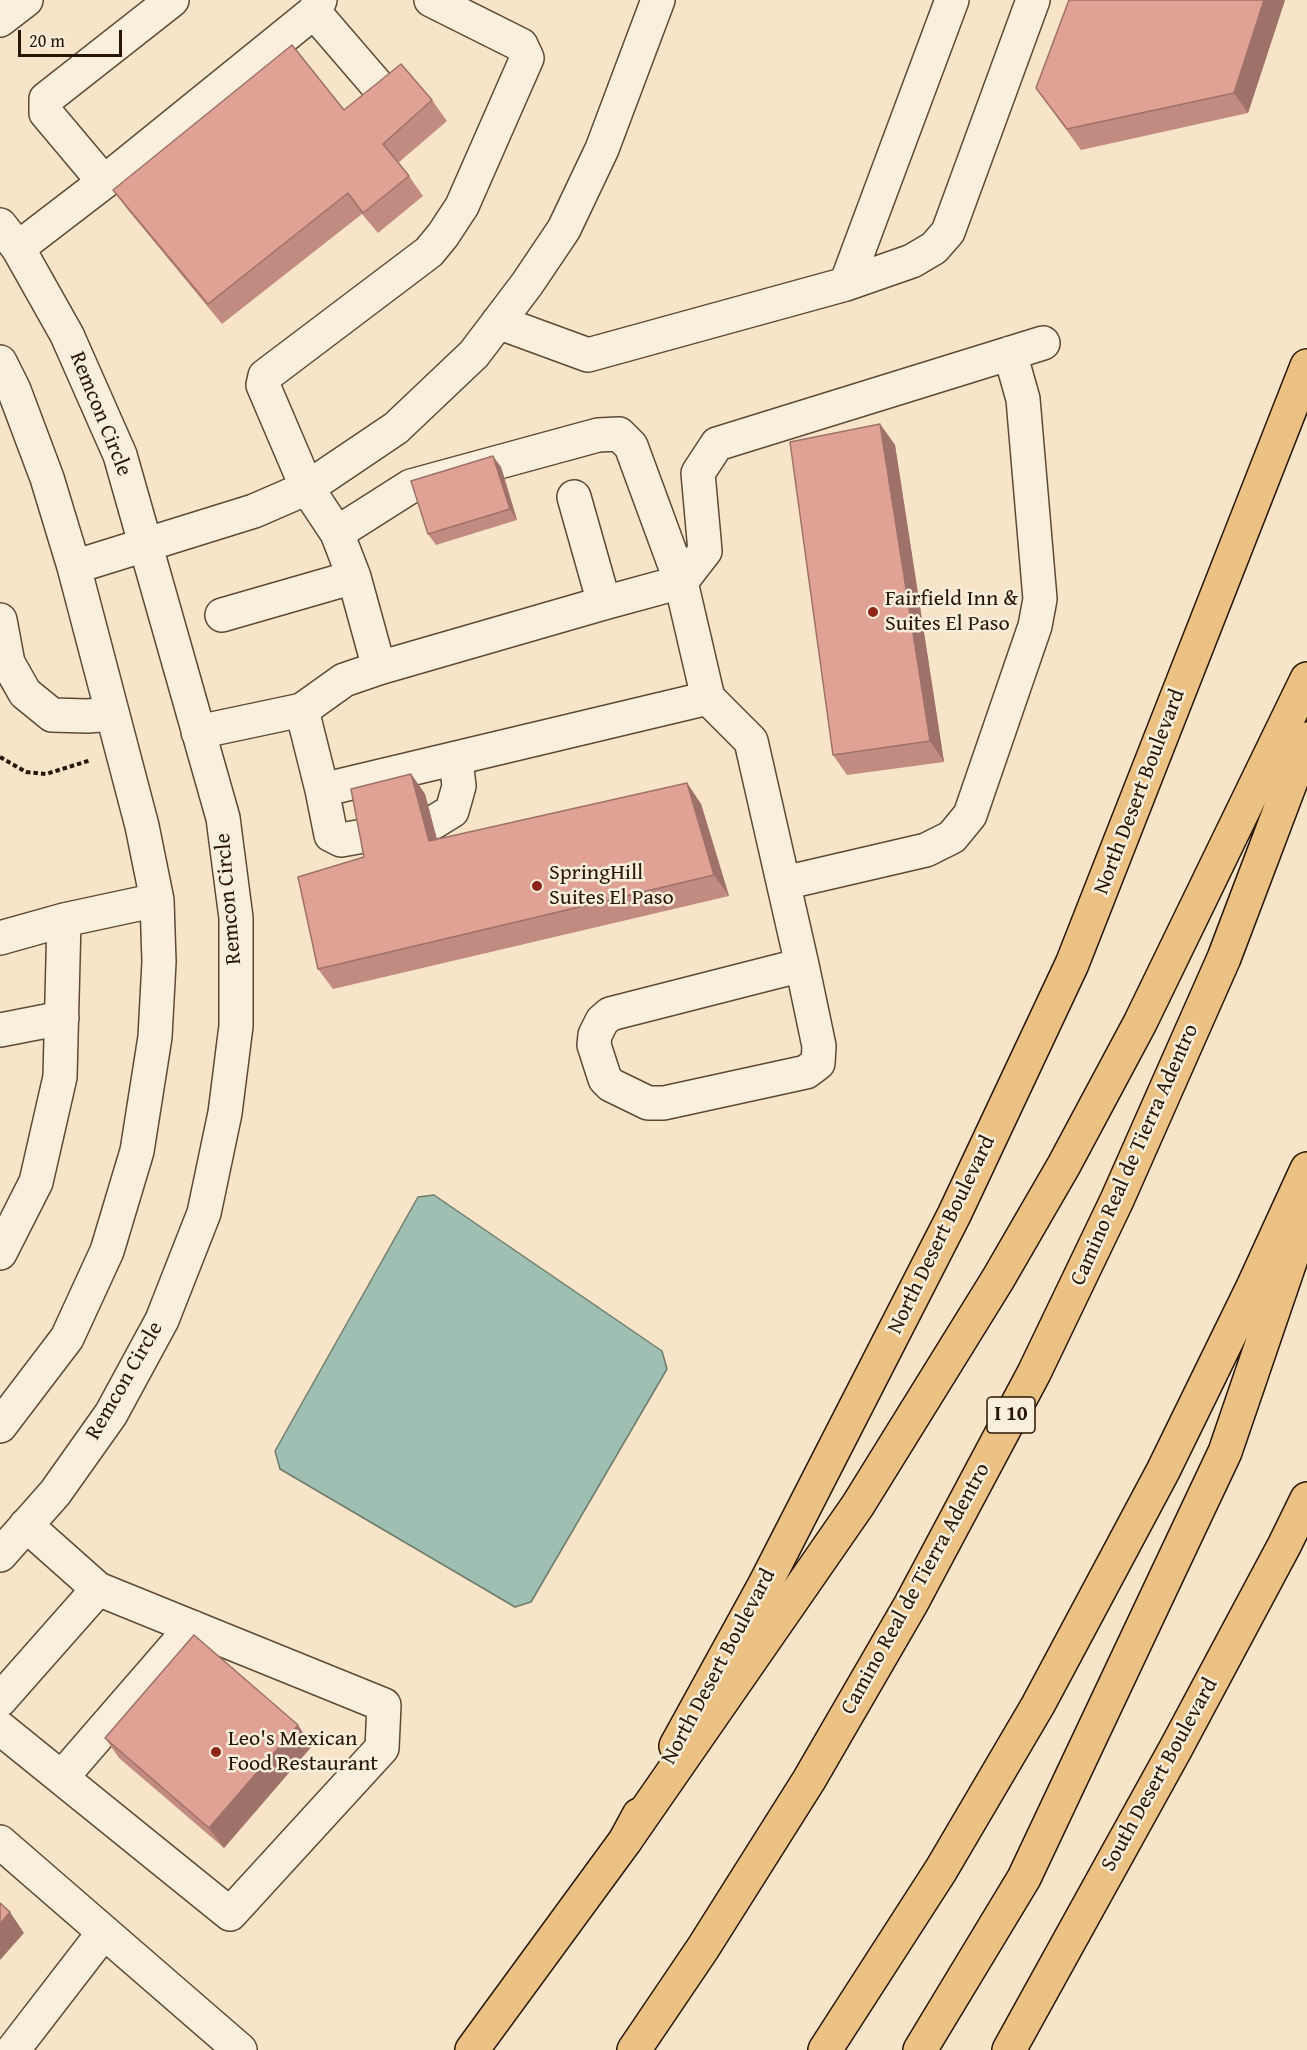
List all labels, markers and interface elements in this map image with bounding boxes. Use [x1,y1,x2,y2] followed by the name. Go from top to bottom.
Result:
[21,18,124,56] scale bar
[29,27,65,54] text: 20 m
[63,348,137,480] street label: Remcon Circle
[885,586,1018,638] place label: Fairfield Inn & Suites El Paso
[866,605,880,619] marker: Fairfield Inn & Suites El Paso
[1089,686,1191,898] street label: North Desert Boulevard
[210,832,248,966] street label: Remcon Circle
[549,860,674,912] place label: SpringHill Suites El Paso
[530,879,544,893] marker: SpringHill Suites El Paso
[1065,1020,1205,1290] street label: Camino Real de Tierra Adentro
[882,1131,1002,1339] street label: North Desert Boulevard
[81,1317,169,1445] street label: Remcon Circle
[987,1397,1035,1433] road number: I 10
[836,1459,996,1719] street label: Camino Real de Tierra Adentro
[656,1565,782,1769] street label: North Desert Boulevard
[1096,1674,1224,1876] street label: South Desert Boulevard
[228,1726,378,1778] place label: Leo's Mexican Food Restaurant
[209,1745,223,1759] marker: Leo's Mexican Food Restaurant

